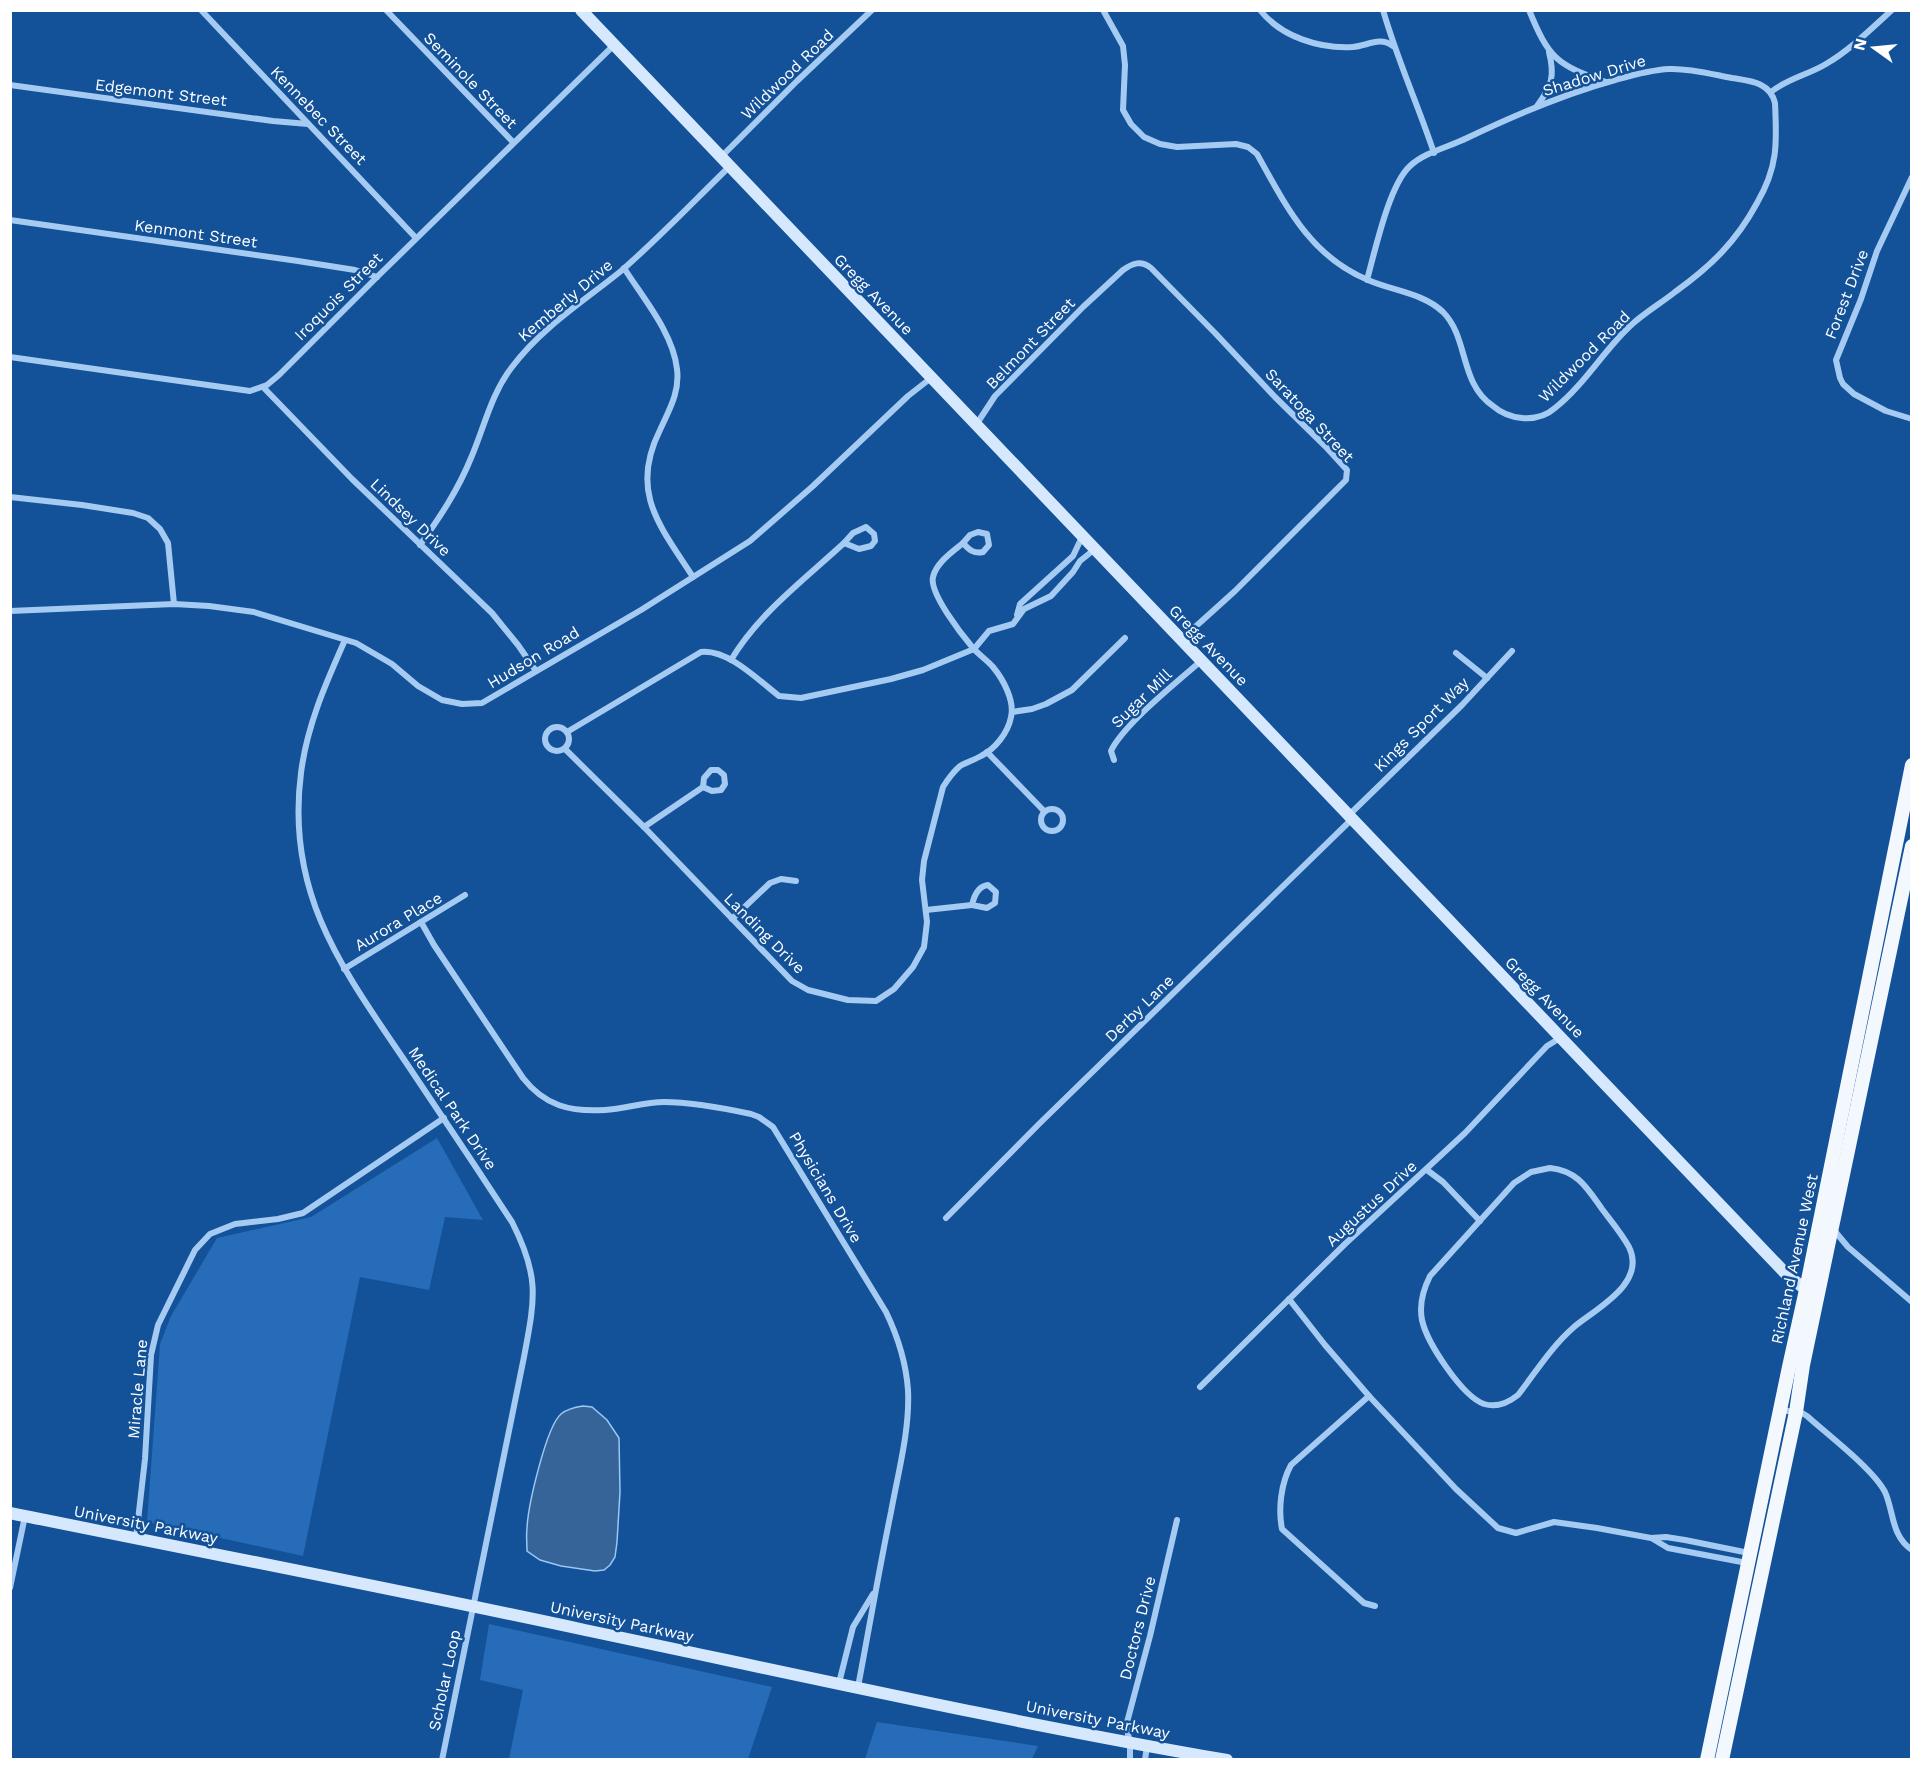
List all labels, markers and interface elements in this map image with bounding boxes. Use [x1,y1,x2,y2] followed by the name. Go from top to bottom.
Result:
[1844,18,1904,78] north arrow
[737,25,838,123] street label: Wildwood Road
[420,28,522,133] street label: Seminole Street
[1849,36,1871,52] text: N
[1540,51,1648,100] street label: Shadow Drive
[267,62,371,169] street label: Kennebec Street
[94,75,228,110] street label: Edgemont Street
[133,215,259,252] street label: Kenmont Street
[1821,247,1872,342] street label: Forest Drive
[291,248,386,344] street label: Iroquois Street
[830,250,917,339] street label: Gregg Avenue
[514,255,617,345] street label: Kemberly Drive
[982,294,1079,393] street label: Belmont Street
[1535,307,1634,406] street label: Wildwood Road
[1261,365,1358,466] street label: Saratoga Street
[367,474,455,560] street label: Lindsey Drive
[1165,601,1252,690] street label: Gregg Avenue
[484,623,583,692] street label: Hudson Road
[1107,665,1176,732] street label: Sugar Mill
[1370,672,1473,776] street label: Kings Sport Way
[351,888,445,955] street label: Aurora Place
[720,889,809,978] street label: Landing Drive
[1501,953,1588,1042] street label: Gregg Avenue
[1101,971,1178,1046] street label: Derby Lane
[404,1043,501,1173] street label: Medical Park Drive
[785,1128,866,1246] street label: Physicians Drive
[1322,1156,1421,1250] street label: Augustus Drive
[1767,1172,1822,1346] street label: Richland Avenue West
[124,1339,151,1439] street label: Miracle Lane
[72,1501,220,1548] street label: University Parkway
[1115,1574,1160,1682] street label: Doctors Drive
[548,1597,696,1646] street label: University Parkway
[425,1628,464,1732] street label: Scholar Loop
[1024,1696,1172,1743] street label: University Parkway

